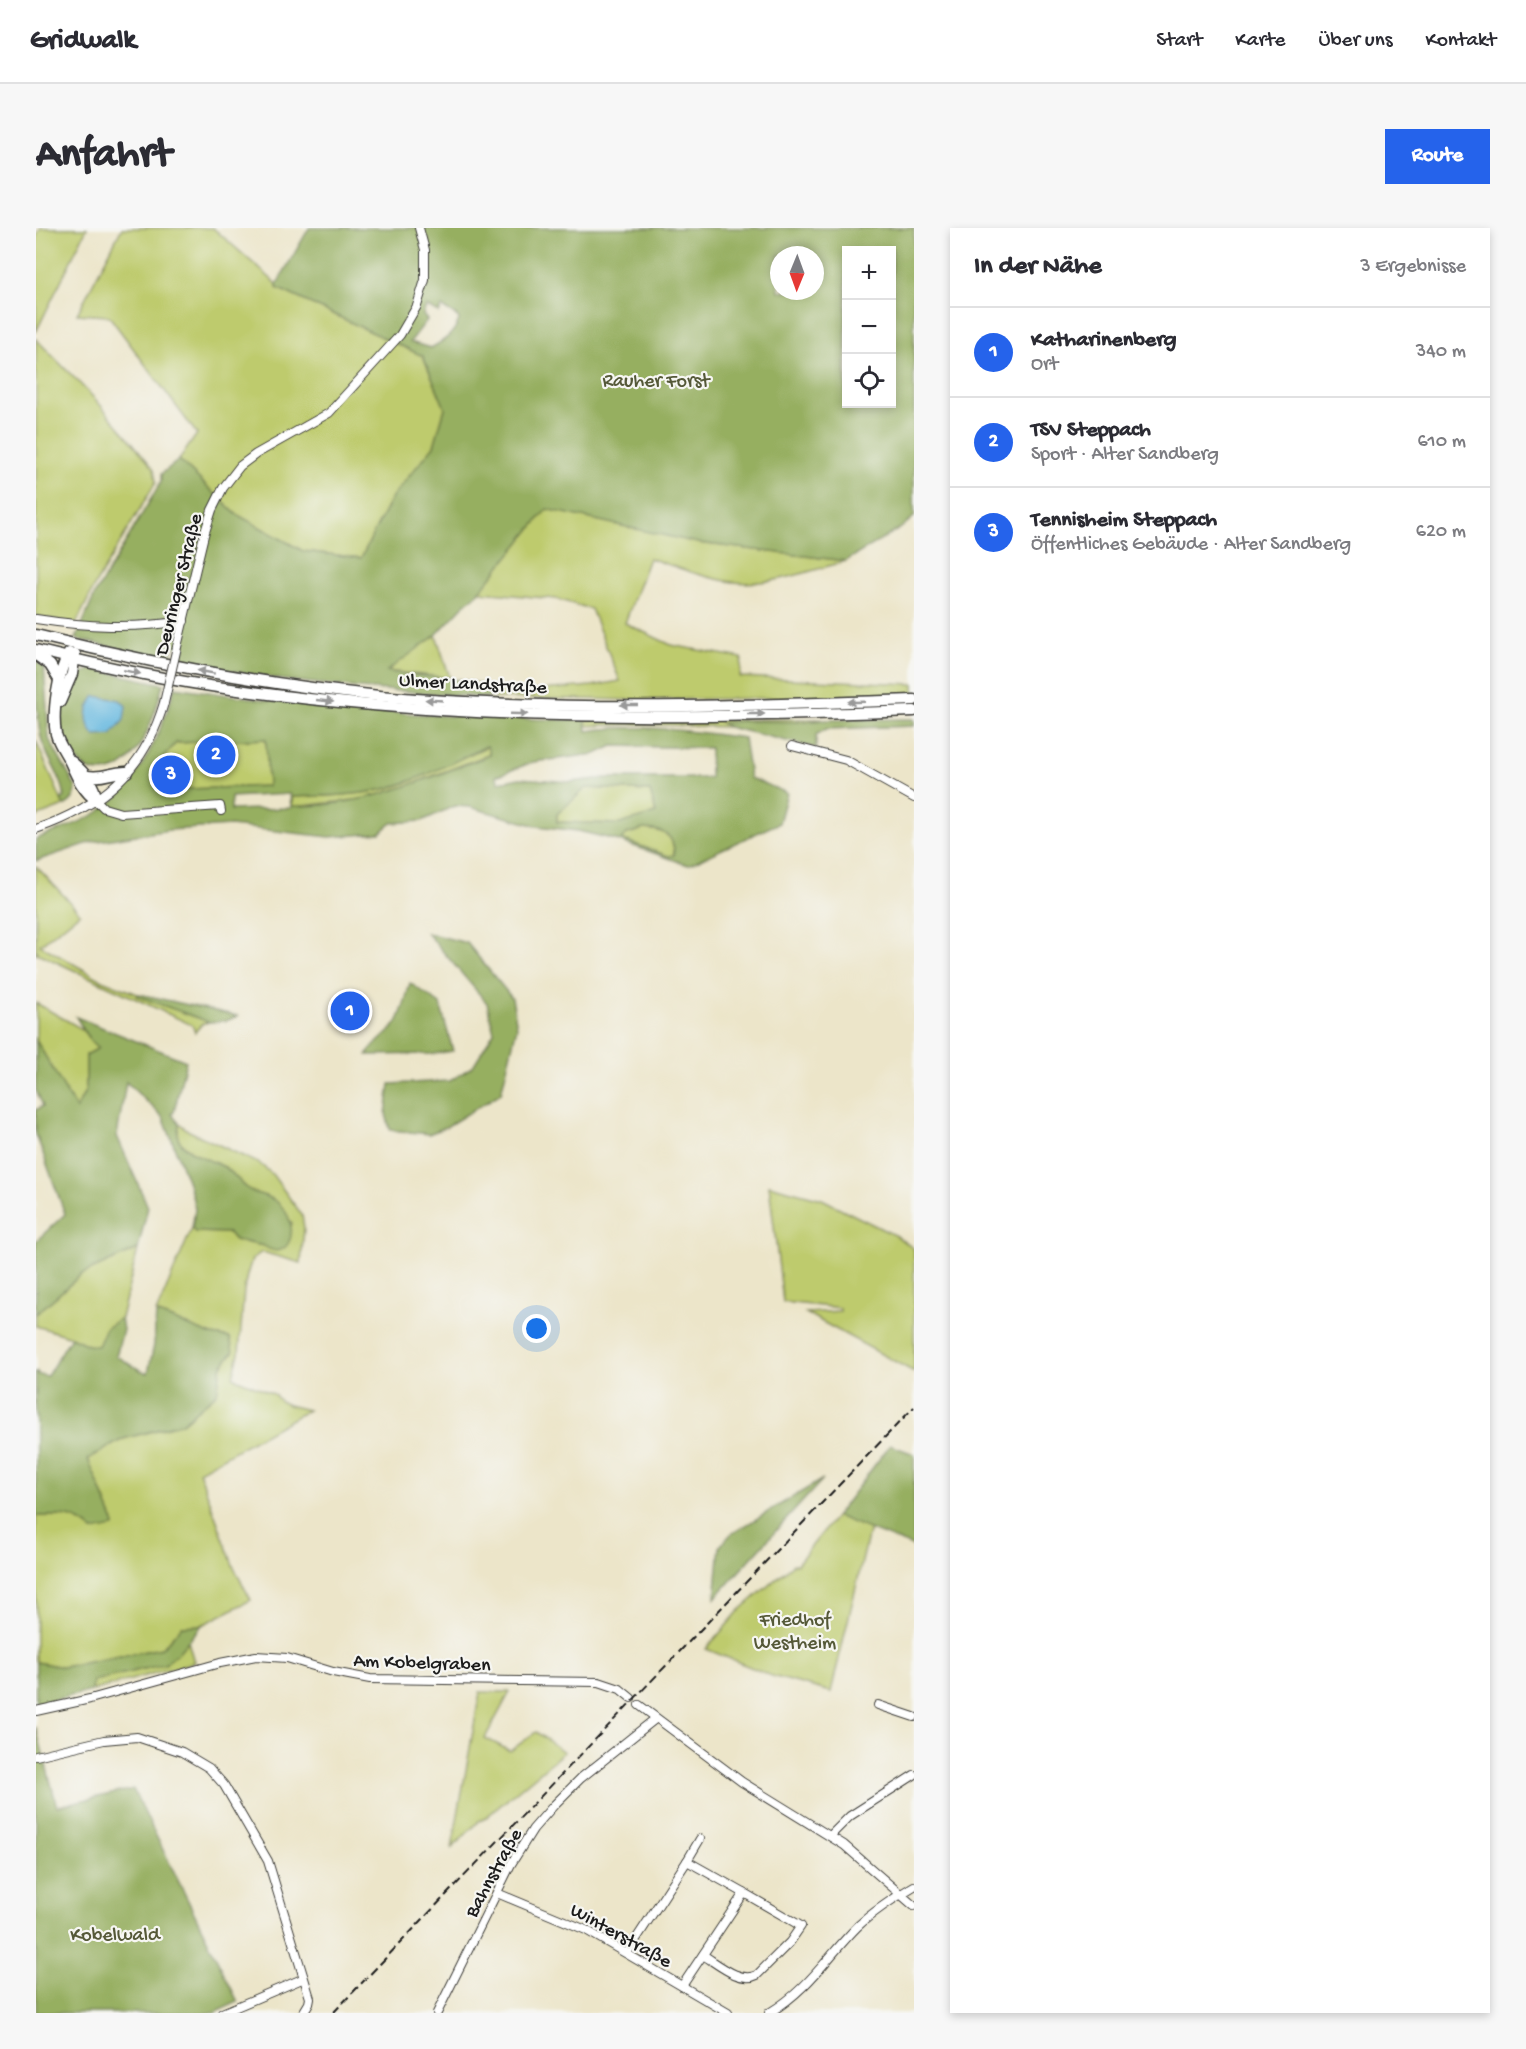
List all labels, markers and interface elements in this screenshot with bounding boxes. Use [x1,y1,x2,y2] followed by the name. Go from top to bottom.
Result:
[30,25,136,58] text: Gridwalk
[1156,29,1202,54] text: Start
[1235,29,1285,54] text: Karte
[1318,29,1392,54] text: Über uns
[1425,29,1496,54] text: Kontakt
[1385,129,1490,184] button: Route
[36,132,171,181] text: Anfahrt
[770,246,824,300] north arrow
[842,246,896,408] map controls
[842,246,896,300] button: +
[974,252,1102,283] text: In der Nähe
[1360,256,1466,279] text: 3 Ergebnisse
[842,300,896,354] button: −
[1031,328,1176,354] text: Katharinenberg
[989,341,998,364] text: 1
[1416,341,1466,364] text: 340 m
[842,354,896,408] button: locate
[1031,354,1058,377] text: Ort
[602,371,711,394] park label: Rauher Forst
[1031,418,1151,444] text: TSV Steppach
[989,431,998,454] text: 2
[1417,431,1466,454] text: 610 m
[1031,444,1219,467] text: Sport · Alter Sandberg
[1031,508,1217,534] text: Tennisheim Steppach
[151,511,209,660] street label: Deuringer Straße
[988,521,999,544] text: 3
[1416,521,1466,544] text: 620 m
[1031,534,1351,557] text: Öffentliches Gebäude · Alter Sandberg
[197,667,216,676] one-way arrow
[123,668,142,677] one-way arrow
[398,670,548,701] street label: Ulmer Landstraße
[425,695,444,704] one-way arrow
[316,696,335,706] one-way arrow
[846,697,865,707] one-way arrow
[620,700,639,710] one-way arrow
[510,709,529,718] one-way arrow
[747,709,766,719] one-way arrow
[196,732,236,778] pin: 2
[152,752,190,798] pin: 3
[330,988,370,1034] pin: 1
[522,1314,551,1343] your location
[754,1610,836,1656] park label: Friedhof Westheim
[353,1651,491,1678] street label: Am Kobelgraben
[461,1825,529,1923] street label: Bahnstraße
[565,1900,676,1975] street label: Winterstraße
[70,1925,162,1948] park label: Kobelwald

